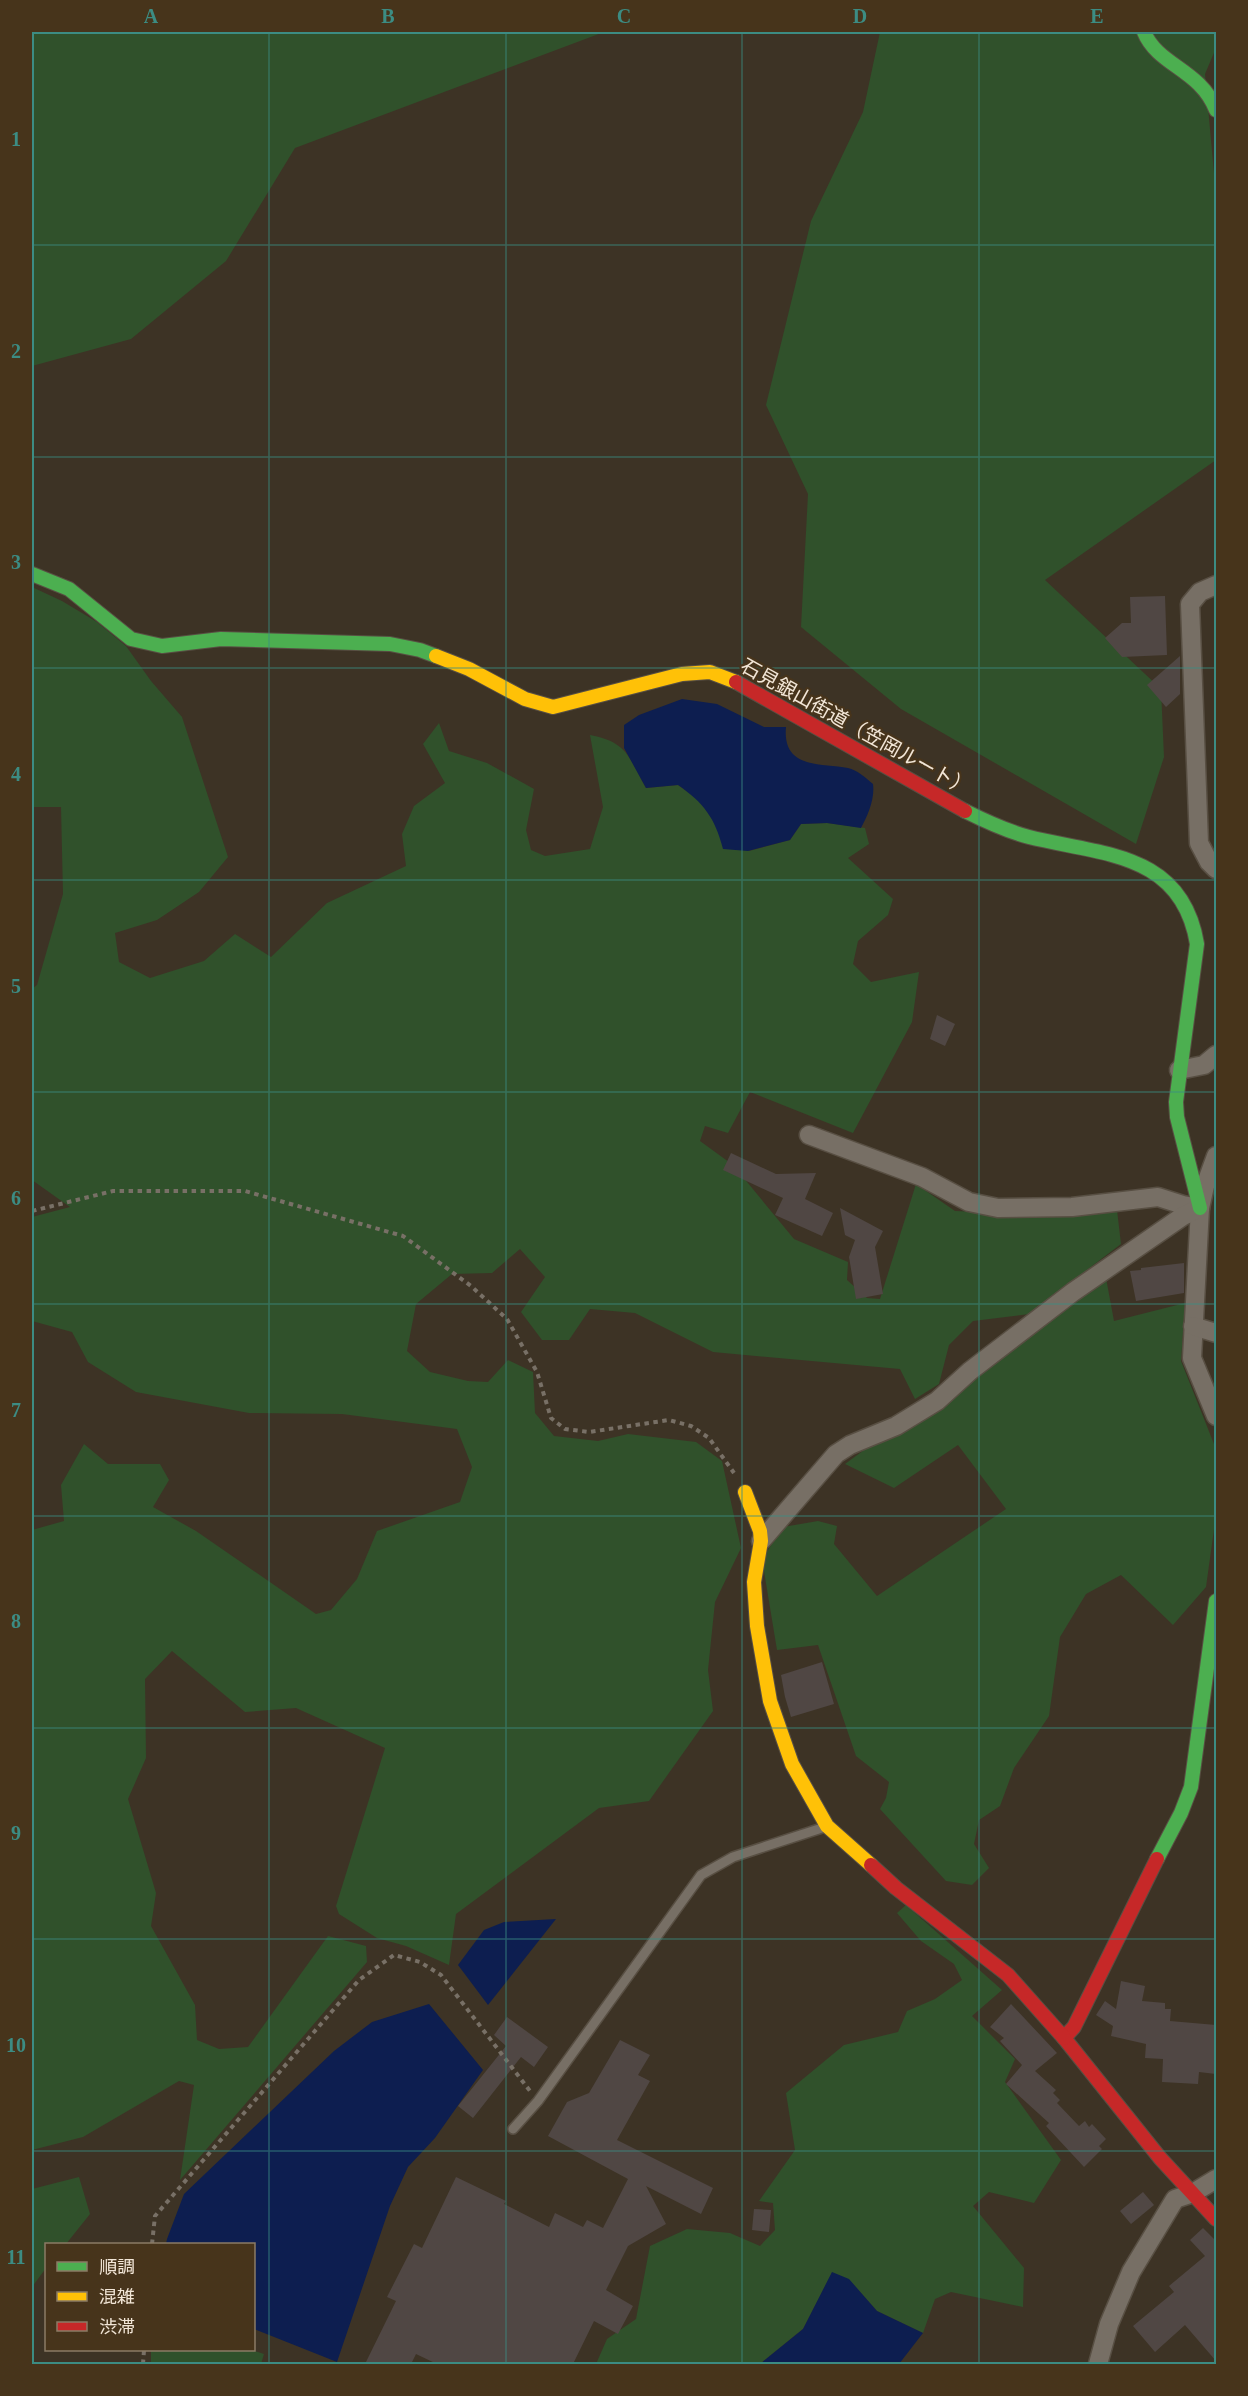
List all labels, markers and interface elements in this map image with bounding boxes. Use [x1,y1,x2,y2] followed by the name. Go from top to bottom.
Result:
[144,5,159,27] text: A
[381,5,395,27] text: B
[617,5,631,27] text: C
[853,5,867,27] text: D
[1090,5,1104,27] text: E
[11,128,21,150] text: 1
[11,340,21,362] text: 2
[11,551,21,573] text: 3
[737,654,975,800] street label: 石見銀山街道（笠岡ルート）
[11,763,21,785] text: 4
[11,975,21,997] text: 5
[11,1187,21,1209] text: 6
[11,1399,21,1421] text: 7
[11,1610,21,1632] text: 8
[11,1822,21,1844] text: 9
[6,2034,26,2056] text: 10
[45,2243,255,2351] legend
[7,2246,25,2268] text: 11
[99,2257,135,2277] text: 順調
[99,2287,135,2307] text: 混雑
[99,2317,135,2337] text: 渋滞

